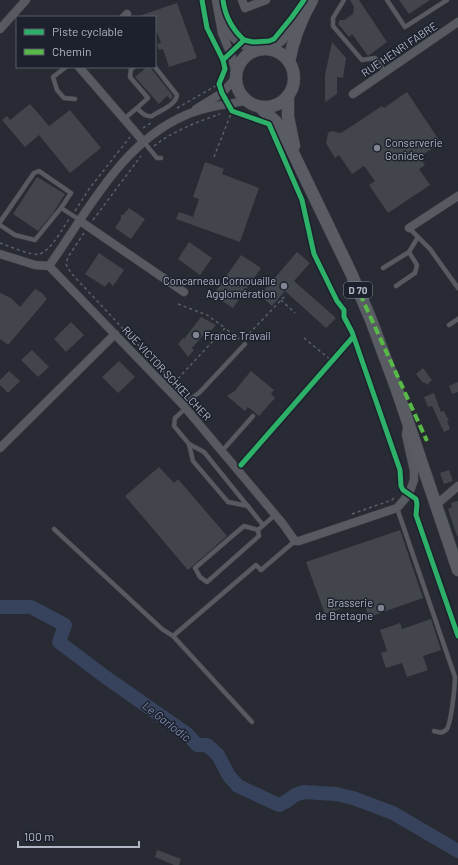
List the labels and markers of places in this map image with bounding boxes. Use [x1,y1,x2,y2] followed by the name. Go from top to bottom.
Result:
[385,136,443,162] place label: Conserverie Gonidec
[372,143,382,153] marker: Conserverie Gonidec
[163,274,276,300] place label: Concarneau Cornouaille Agglomération
[279,281,289,291] marker: Concarneau Cornouaille Agglomération
[204,329,271,342] place label: France Travail
[191,330,201,340] marker: France Travail
[315,596,373,622] place label: Brasserie de Bretagne
[376,603,386,613] marker: Brasserie de Bretagne

